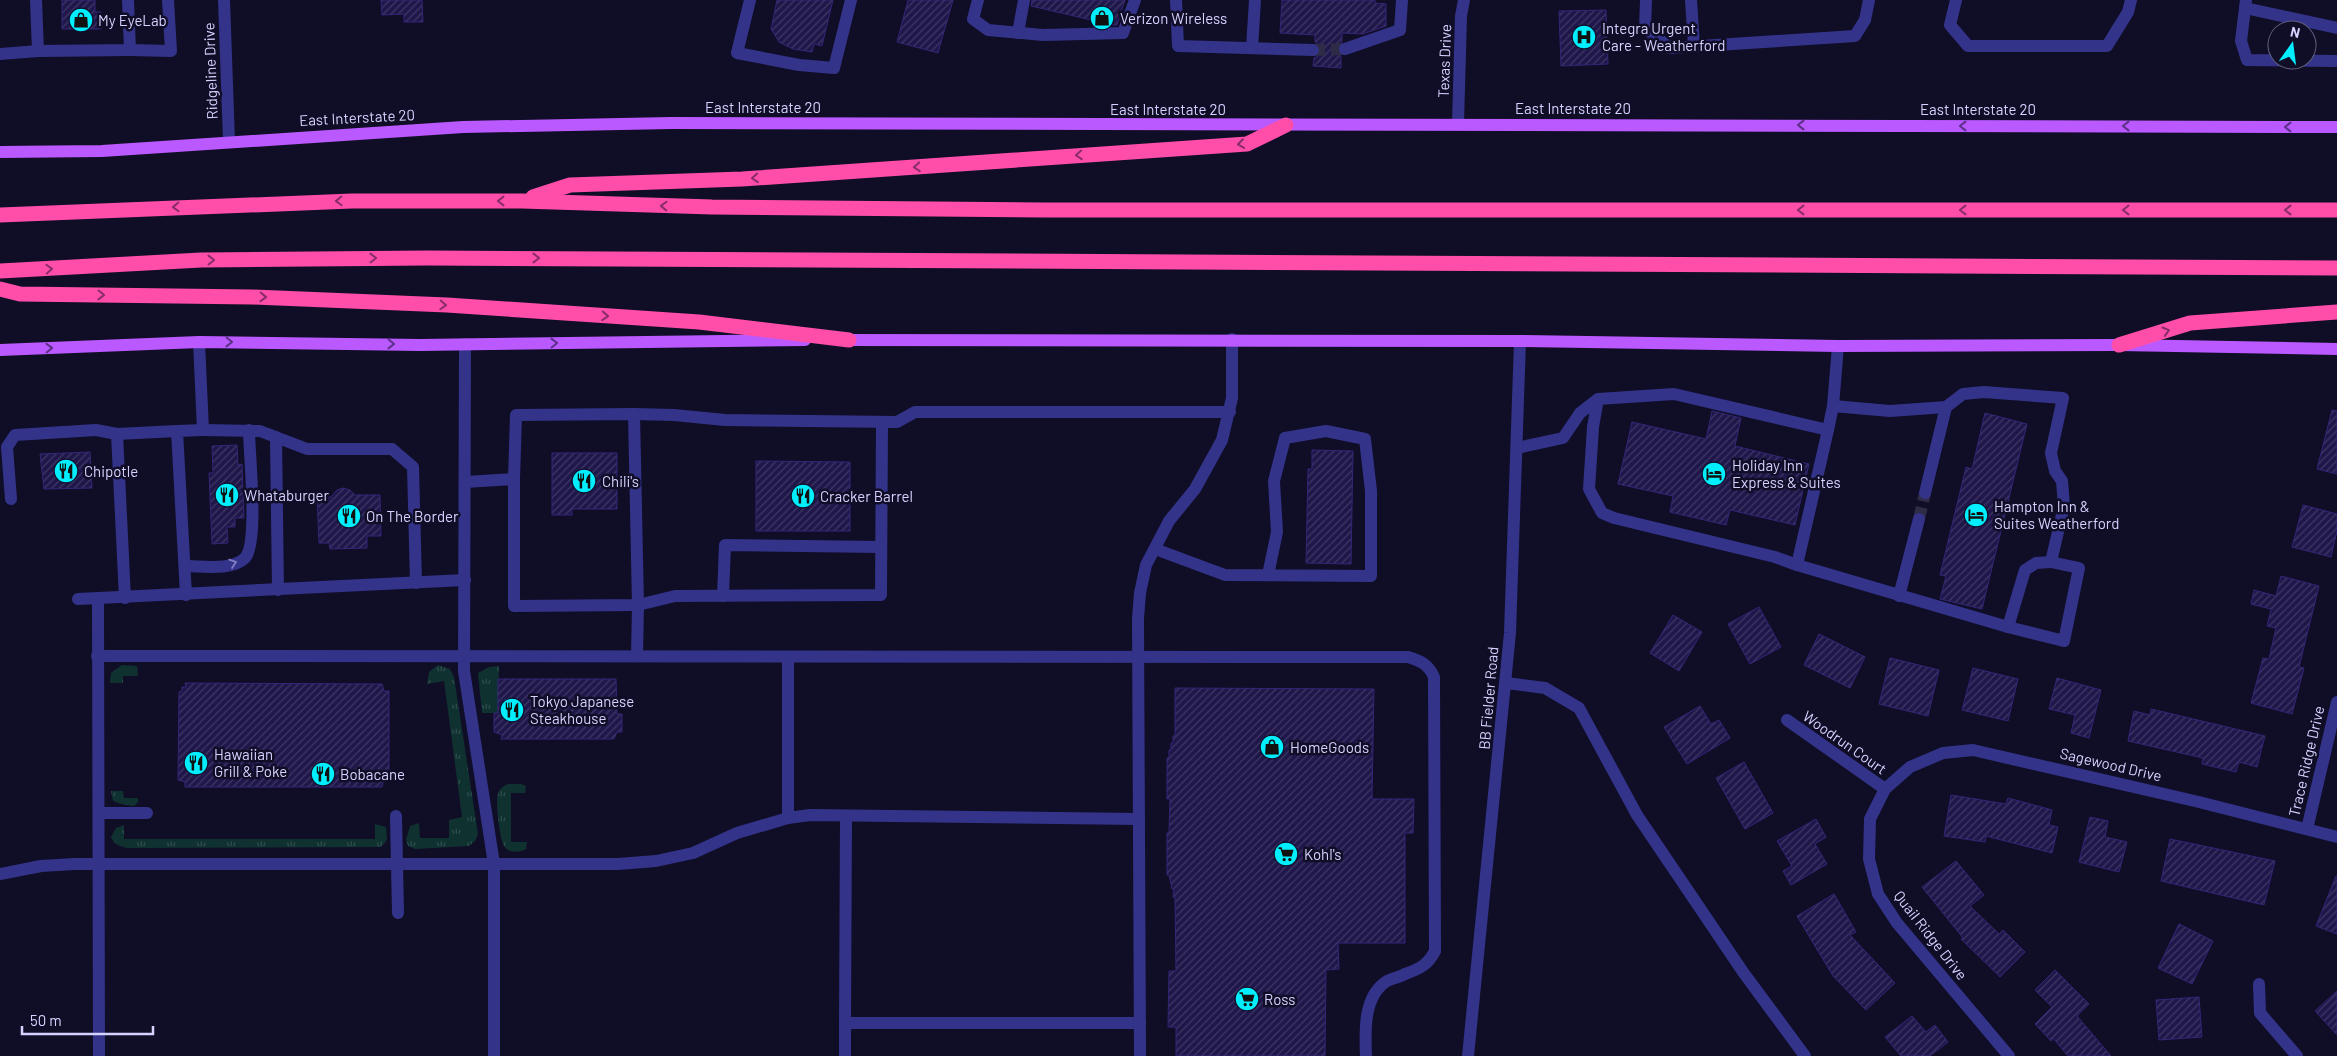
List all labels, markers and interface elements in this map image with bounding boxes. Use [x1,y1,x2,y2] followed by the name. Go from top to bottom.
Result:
[1089,5,1115,31] shop icon: Verizon Wireless
[68,7,94,33] shop icon: My EyeLab
[1120,9,1227,27] place label: Verizon Wireless
[98,11,167,29] place label: My EyeLab
[1602,19,1725,54] place label: Integra Urgent Care - Weatherford
[2267,20,2317,70] north arrow
[199,22,221,120] street label: Ridgeline Drive
[2289,23,2302,41] text: N
[1434,24,1454,98] street label: Texas Drive
[1571,24,1597,50] hospital icon: Integra Urgent Care - Weatherford
[705,98,821,116] street label: East Interstate 20
[1515,99,1631,117] street label: East Interstate 20
[1110,100,1226,118] street label: East Interstate 20
[1920,100,2036,118] street label: East Interstate 20
[299,105,415,129] street label: East Interstate 20
[1797,120,1804,130] one-way arrow
[1959,121,1967,131] one-way arrow
[2122,121,2130,131] one-way arrow
[2284,122,2292,132] one-way arrow
[1237,138,1246,148] one-way arrow
[1075,149,1083,160] one-way arrow
[913,162,921,173] one-way arrow
[751,173,759,184] one-way arrow
[334,196,342,207] one-way arrow
[497,196,504,206] one-way arrow
[659,200,667,211] one-way arrow
[172,202,180,213] one-way arrow
[1797,205,1804,215] one-way arrow
[1959,205,1967,215] one-way arrow
[2122,205,2130,215] one-way arrow
[2284,205,2292,215] one-way arrow
[370,253,378,263] one-way arrow
[532,253,540,263] one-way arrow
[207,254,215,265] one-way arrow
[45,263,53,274] one-way arrow
[97,290,105,300] one-way arrow
[259,292,267,303] one-way arrow
[439,299,447,310] one-way arrow
[601,310,609,321] one-way arrow
[2161,326,2169,336] one-way arrow
[225,337,233,347] one-way arrow
[550,338,558,348] one-way arrow
[387,339,395,350] one-way arrow
[45,342,53,353] one-way arrow
[1732,456,1841,491] place label: Holiday Inn Express & Suites
[53,458,79,484] restaurant icon: Chipotle
[1701,461,1727,487] hotel icon: Holiday Inn Express & Suites
[84,462,138,480] place label: Chipotle
[571,468,597,494] restaurant icon: Chili's
[602,472,639,490] place label: Chili's
[214,482,240,508] restaurant icon: Whataburger
[790,483,816,509] restaurant icon: Cracker Barrel
[244,486,330,504] place label: Whataburger
[820,487,913,505] place label: Cracker Barrel
[1994,497,2119,532] place label: Hampton Inn & Suites Weatherford
[1963,502,1989,528] hotel icon: Hampton Inn & Suites Weatherford
[336,503,362,529] restaurant icon: On The Border
[366,507,459,525] place label: On The Border
[229,558,237,568] one-way arrow
[1475,646,1501,750] street label: BB Fielder Road
[530,692,634,727] place label: Tokyo Japanese Steakhouse
[499,697,525,723] restaurant icon: Tokyo Japanese Steakhouse
[2284,704,2328,818] street label: Trace Ridge Drive
[1800,707,1890,777] street label: Woodrun Court
[1259,734,1285,760] shop icon: HomeGoods
[1290,738,1369,756] place label: HomeGoods
[2058,744,2164,784] street label: Sagewood Drive
[214,745,287,780] place label: Hawaiian Grill & Poke
[183,750,209,776] restaurant icon: Hawaiian Grill & Poke
[310,761,336,787] restaurant icon: Bobacane
[340,765,405,783] place label: Bobacane
[1273,841,1299,867] supermarket icon: Kohl's
[1304,845,1341,863] place label: Kohl's
[1891,887,1971,983] street label: Quail Ridge Drive
[1234,986,1260,1012] supermarket icon: Ross
[1264,990,1296,1008] place label: Ross
[22,1004,154,1036] scale bar
[30,1011,62,1029] text: 50 m

